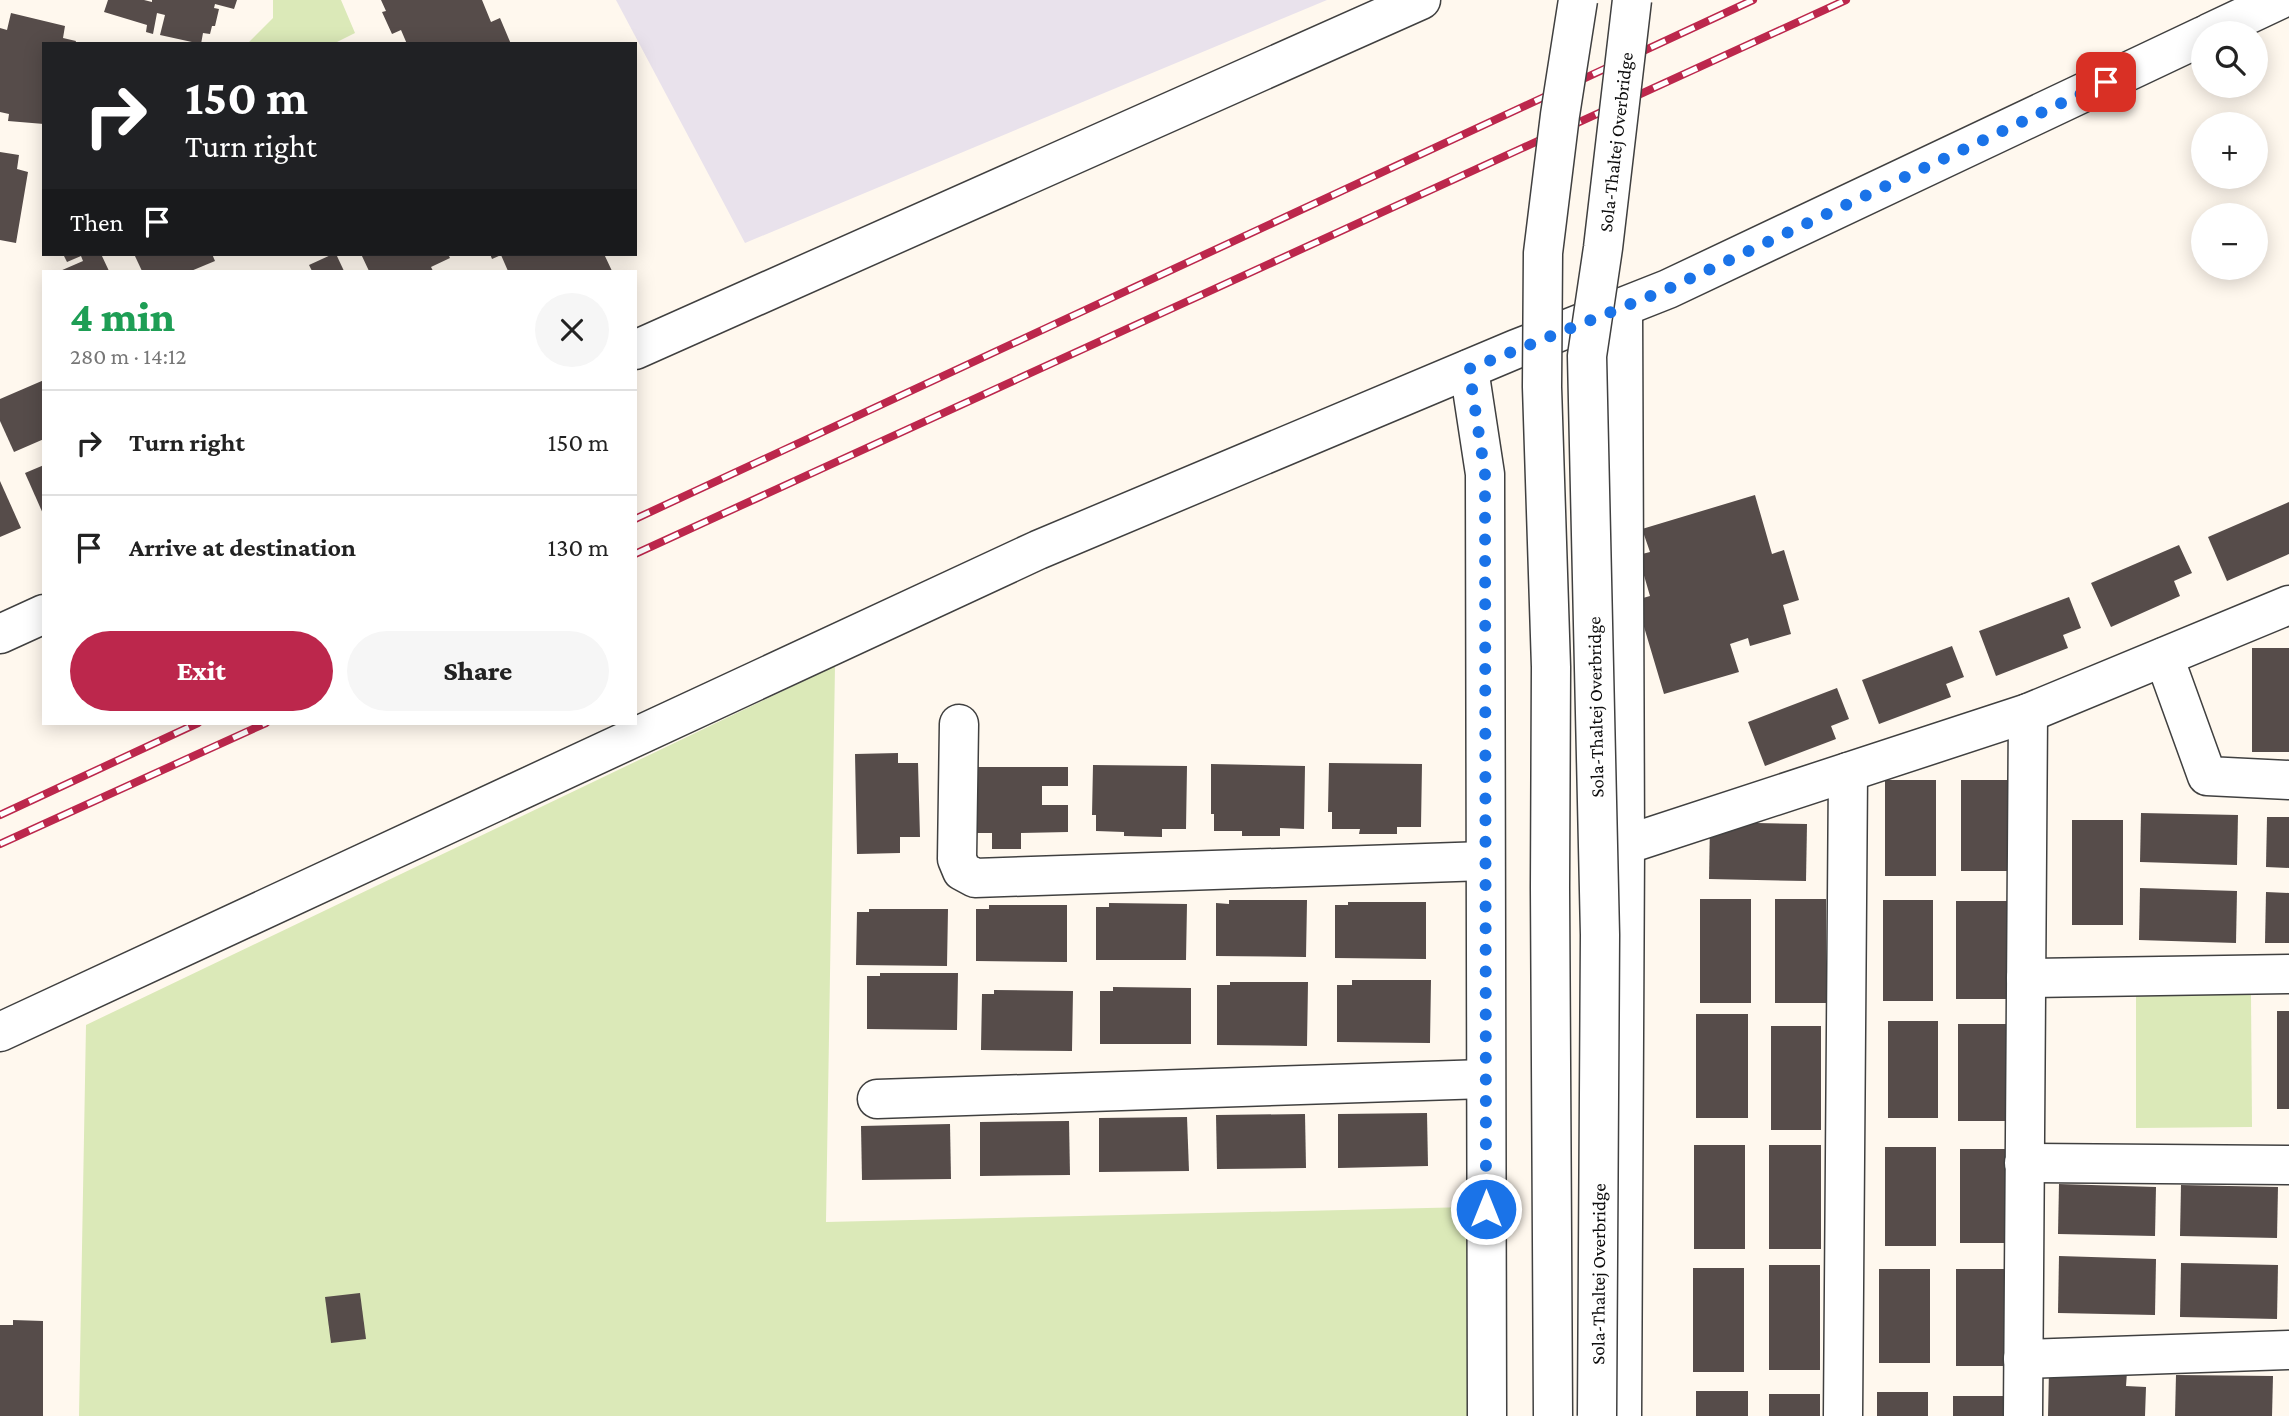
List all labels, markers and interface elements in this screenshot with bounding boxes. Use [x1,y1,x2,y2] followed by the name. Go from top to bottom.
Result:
[2191,21,2268,280] map controls
[2191,21,2268,98] button: search
[1595,51,1637,233] street label: Sola-Thaltej Overbridge
[2076,52,2136,112] pin
[2087,63,2125,101] icon: arrive
[70,70,161,161] icon: right
[185,70,308,125] text: 150 m
[2191,112,2268,189] button: +
[185,128,317,164] text: Turn right
[138,203,176,241] icon: arrive
[2191,203,2268,280] button: −
[70,208,124,237] text: Then
[70,293,175,340] text: 4 min
[535,293,609,367] button: close
[70,343,187,369] text: 280 m · 14:12
[70,424,108,462] icon: right
[129,428,245,457] text: Turn right
[548,428,609,457] text: 150 m
[70,529,108,567] icon: arrive
[129,533,356,562] text: Arrive at destination
[548,533,609,562] text: 130 m
[1583,616,1609,798] street label: Sola-Thaltej Overbridge
[70,631,333,711] button: Exit
[347,631,609,711] button: Share
[1449,1172,1523,1246] position arrow
[1587,1183,1610,1365] street label: Sola-Thaltej Overbridge

